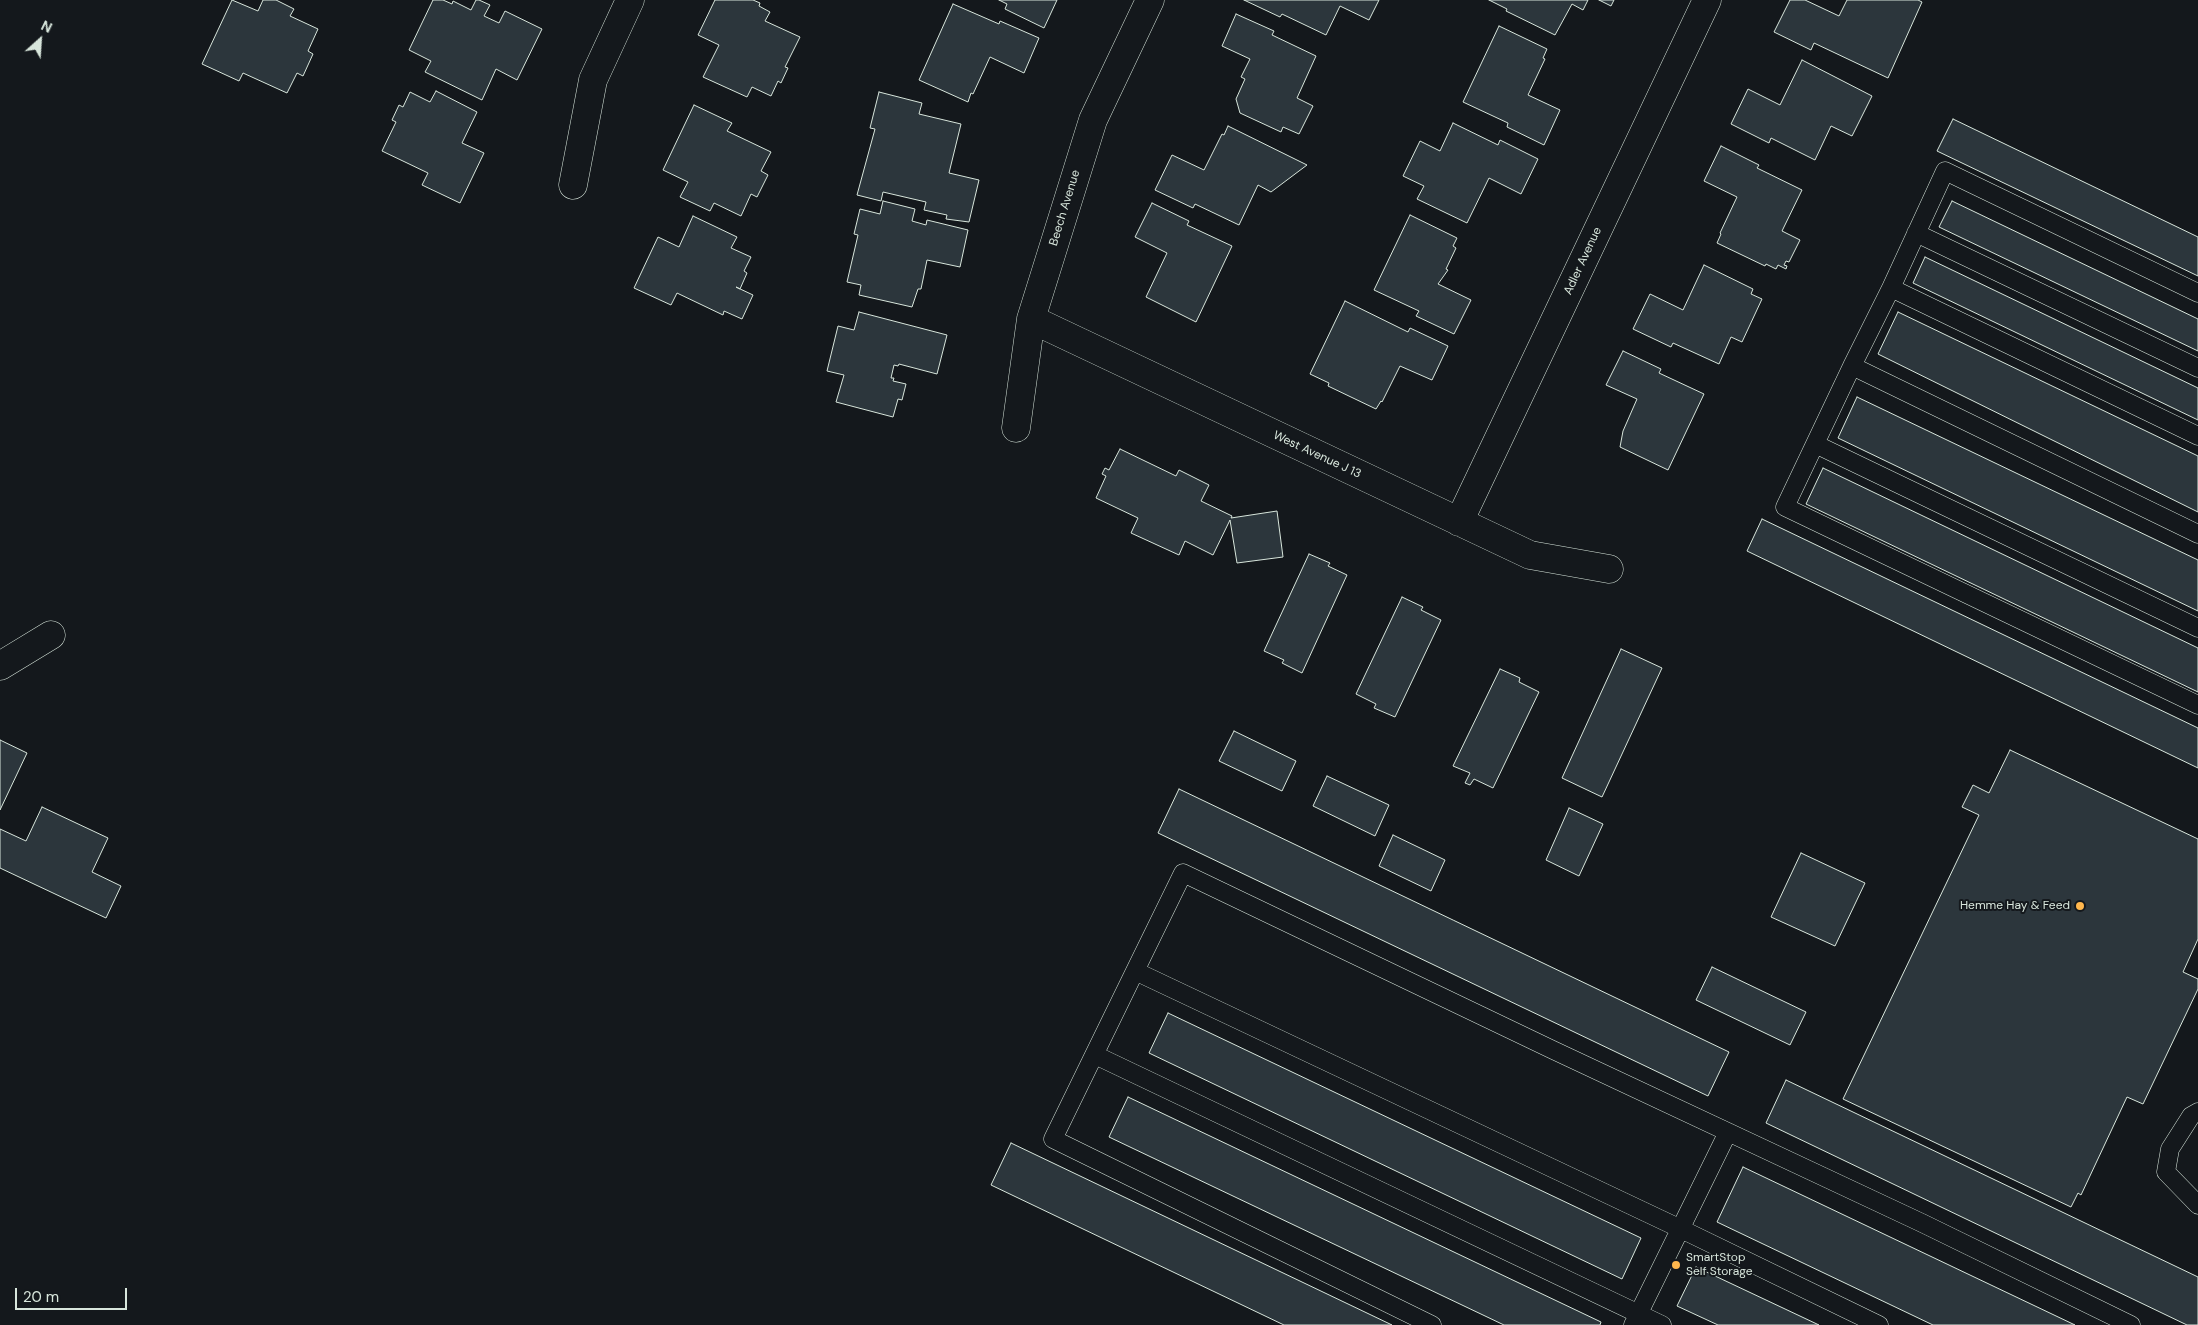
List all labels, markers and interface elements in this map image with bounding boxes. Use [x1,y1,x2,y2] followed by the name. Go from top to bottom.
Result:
[15,15,65,65] north arrow
[38,16,55,37] text: N
[1047,168,1083,248] street label: Beech Avenue
[1561,225,1605,297] street label: Adler Avenue
[1271,428,1363,482] street label: West Avenue J 13
[1960,899,2070,913] place label: Hemme Hay & Feed
[2074,900,2086,912] marker: Hemme Hay & Feed
[1686,1251,1753,1279] place label: SmartStop Self Storage
[1670,1259,1682,1271] marker: SmartStop Self Storage
[18,1278,130,1310] scale bar
[23,1287,59,1307] text: 20 m

